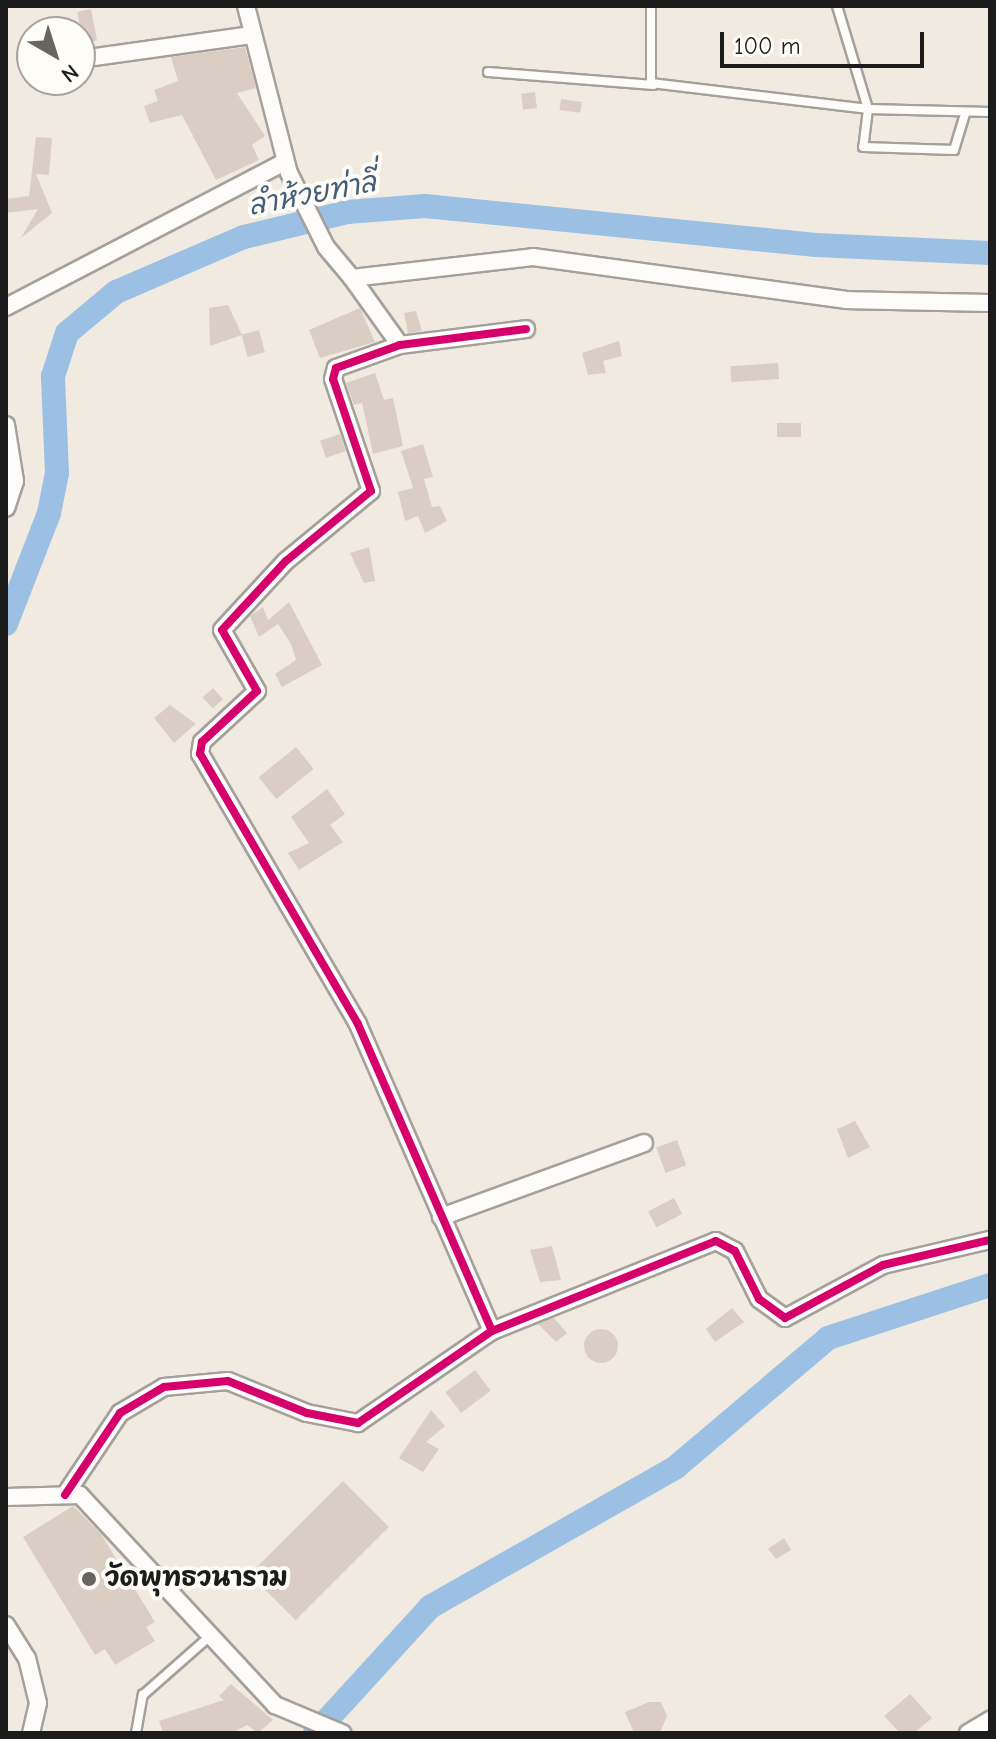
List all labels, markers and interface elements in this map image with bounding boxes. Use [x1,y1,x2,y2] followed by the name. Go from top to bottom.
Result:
[16,16,96,96] north arrow
[724,16,928,66] scale bar
[734,32,801,60] text: 100 m
[56,58,84,88] text: N
[245,165,379,223] water label: ลำห้วยท่าลี่
[105,1563,288,1595] place label: วัดพุทธวนาราม
[80,1570,98,1588] marker: วัดพุทธวนาราม

